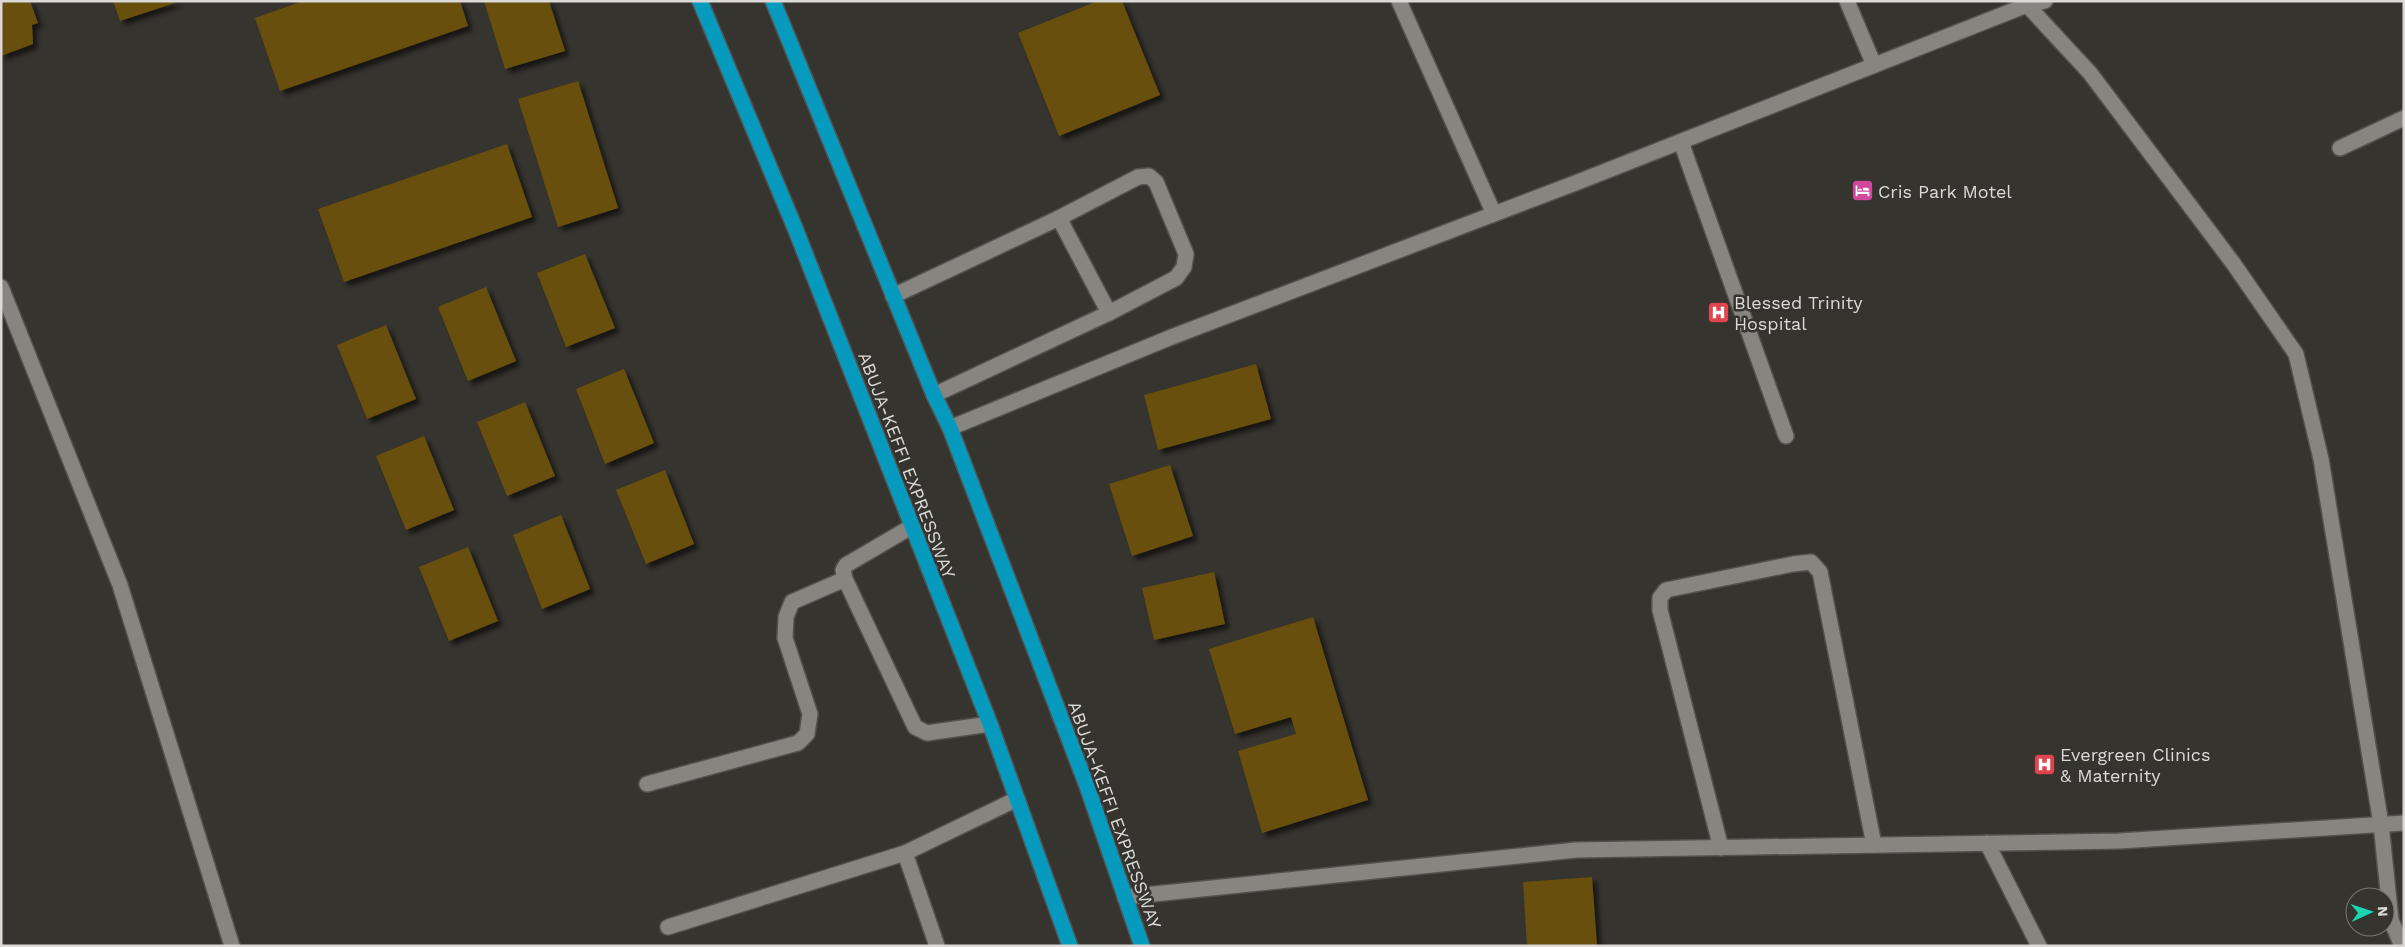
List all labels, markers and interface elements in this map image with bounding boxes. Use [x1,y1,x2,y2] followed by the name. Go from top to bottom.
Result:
[1850,179,1874,203] hotel icon: Cris Park Motel
[1878,181,2012,202] place label: Cris Park Motel
[1734,292,1863,334] place label: Blessed Trinity Hospital
[1706,300,1730,324] hospital icon: Blessed Trinity Hospital
[854,349,960,582] street label: ABUJA-KEFFI EXPRESSWAY
[1064,698,1166,932] street label: ABUJA-KEFFI EXPRESSWAY
[2060,744,2210,786] place label: Evergreen Clinics & Maternity
[2032,752,2056,776] hospital icon: Evergreen Clinics & Maternity
[2345,887,2395,937] north arrow
[2375,906,2391,917] text: N

